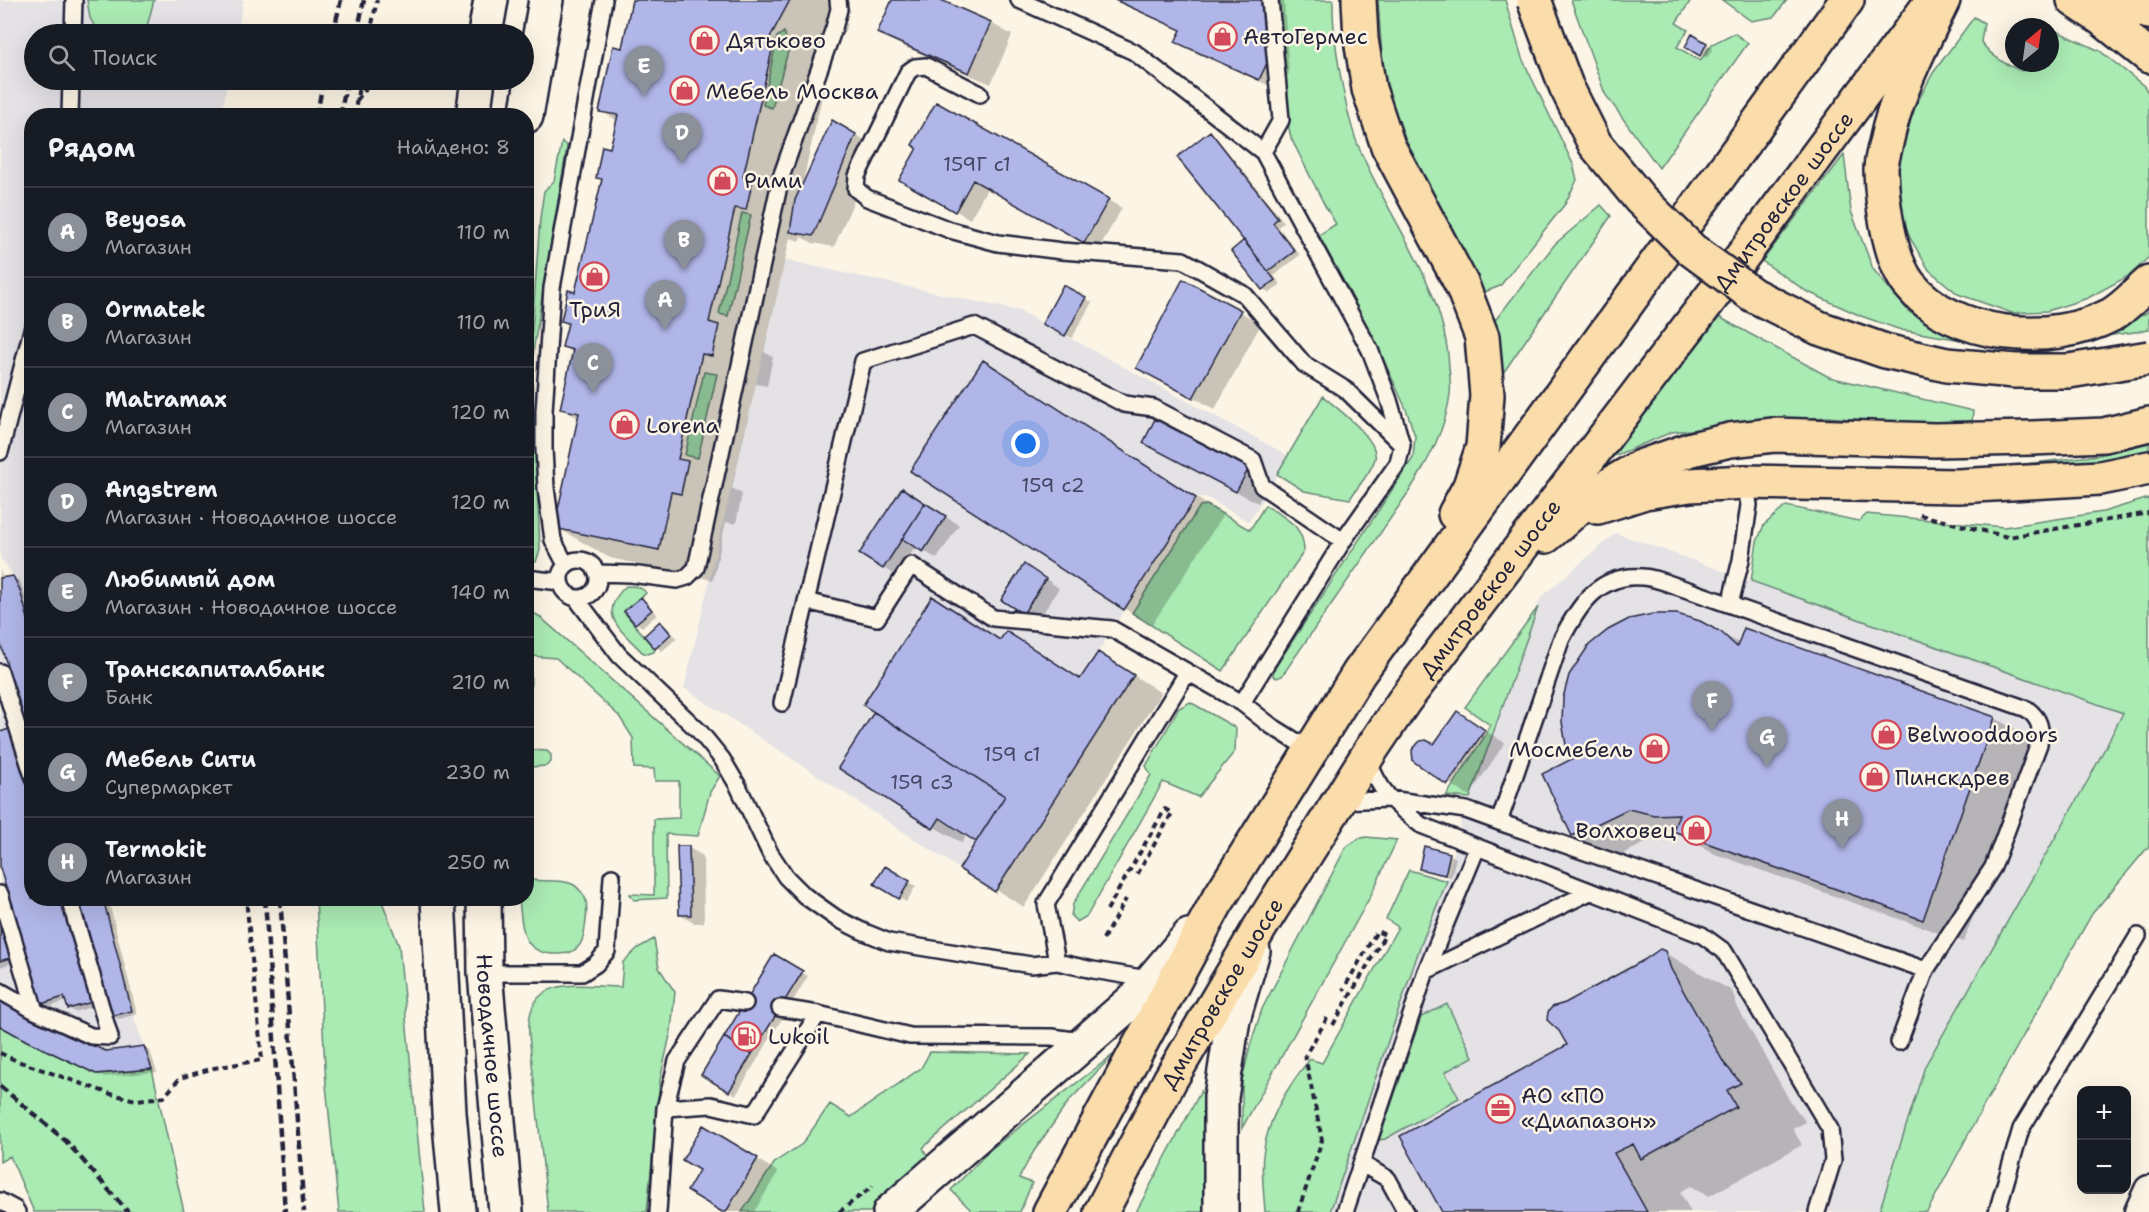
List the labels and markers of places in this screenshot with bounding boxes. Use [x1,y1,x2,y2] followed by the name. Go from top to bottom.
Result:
[1206,20,1238,52] shop icon: АвтоГермес
[1243,22,1368,51] place label: АвтоГермес
[689,24,721,56] shop icon: Дятьково
[726,26,826,55] place label: Дятьково
[624,46,664,96] pin: E
[669,75,701,107] shop icon: Мебель Москва
[706,77,879,106] place label: Мебель Москва
[662,114,702,163] pin: D
[707,164,739,196] shop icon: Рими
[744,166,802,195] place label: Рими
[664,220,704,270] pin: B
[579,261,611,293] shop icon: ТриЯ
[646,280,684,330] pin: A
[569,295,621,324] place label: ТриЯ
[574,344,612,393] pin: C
[609,409,641,441] shop icon: Lorena
[646,411,719,440] place label: Lorena
[1692,682,1732,731] pin: F
[1748,718,1786,767] pin: G
[1870,718,1902,750] shop icon: Belwooddoors
[1907,720,2058,749] place label: Belwooddoors
[1638,733,1670,765] shop icon: Мосмебель
[1509,735,1633,764] place label: Мосмебель
[1858,761,1890,793] shop icon: Пинскдрев
[1895,763,2010,792] place label: Пинскдрев
[1822,800,1862,849] pin: H
[1681,814,1713,846] shop icon: Волховец
[1576,816,1676,845] place label: Волховец
[731,1020,763,1052] fuel station icon: Lukoil
[768,1022,829,1051] place label: Lukoil
[1521,1081,1657,1135] place label: АО «ПО «Диапазон»
[1484,1092,1516,1124] office icon: АО «ПО «Диапазон»

